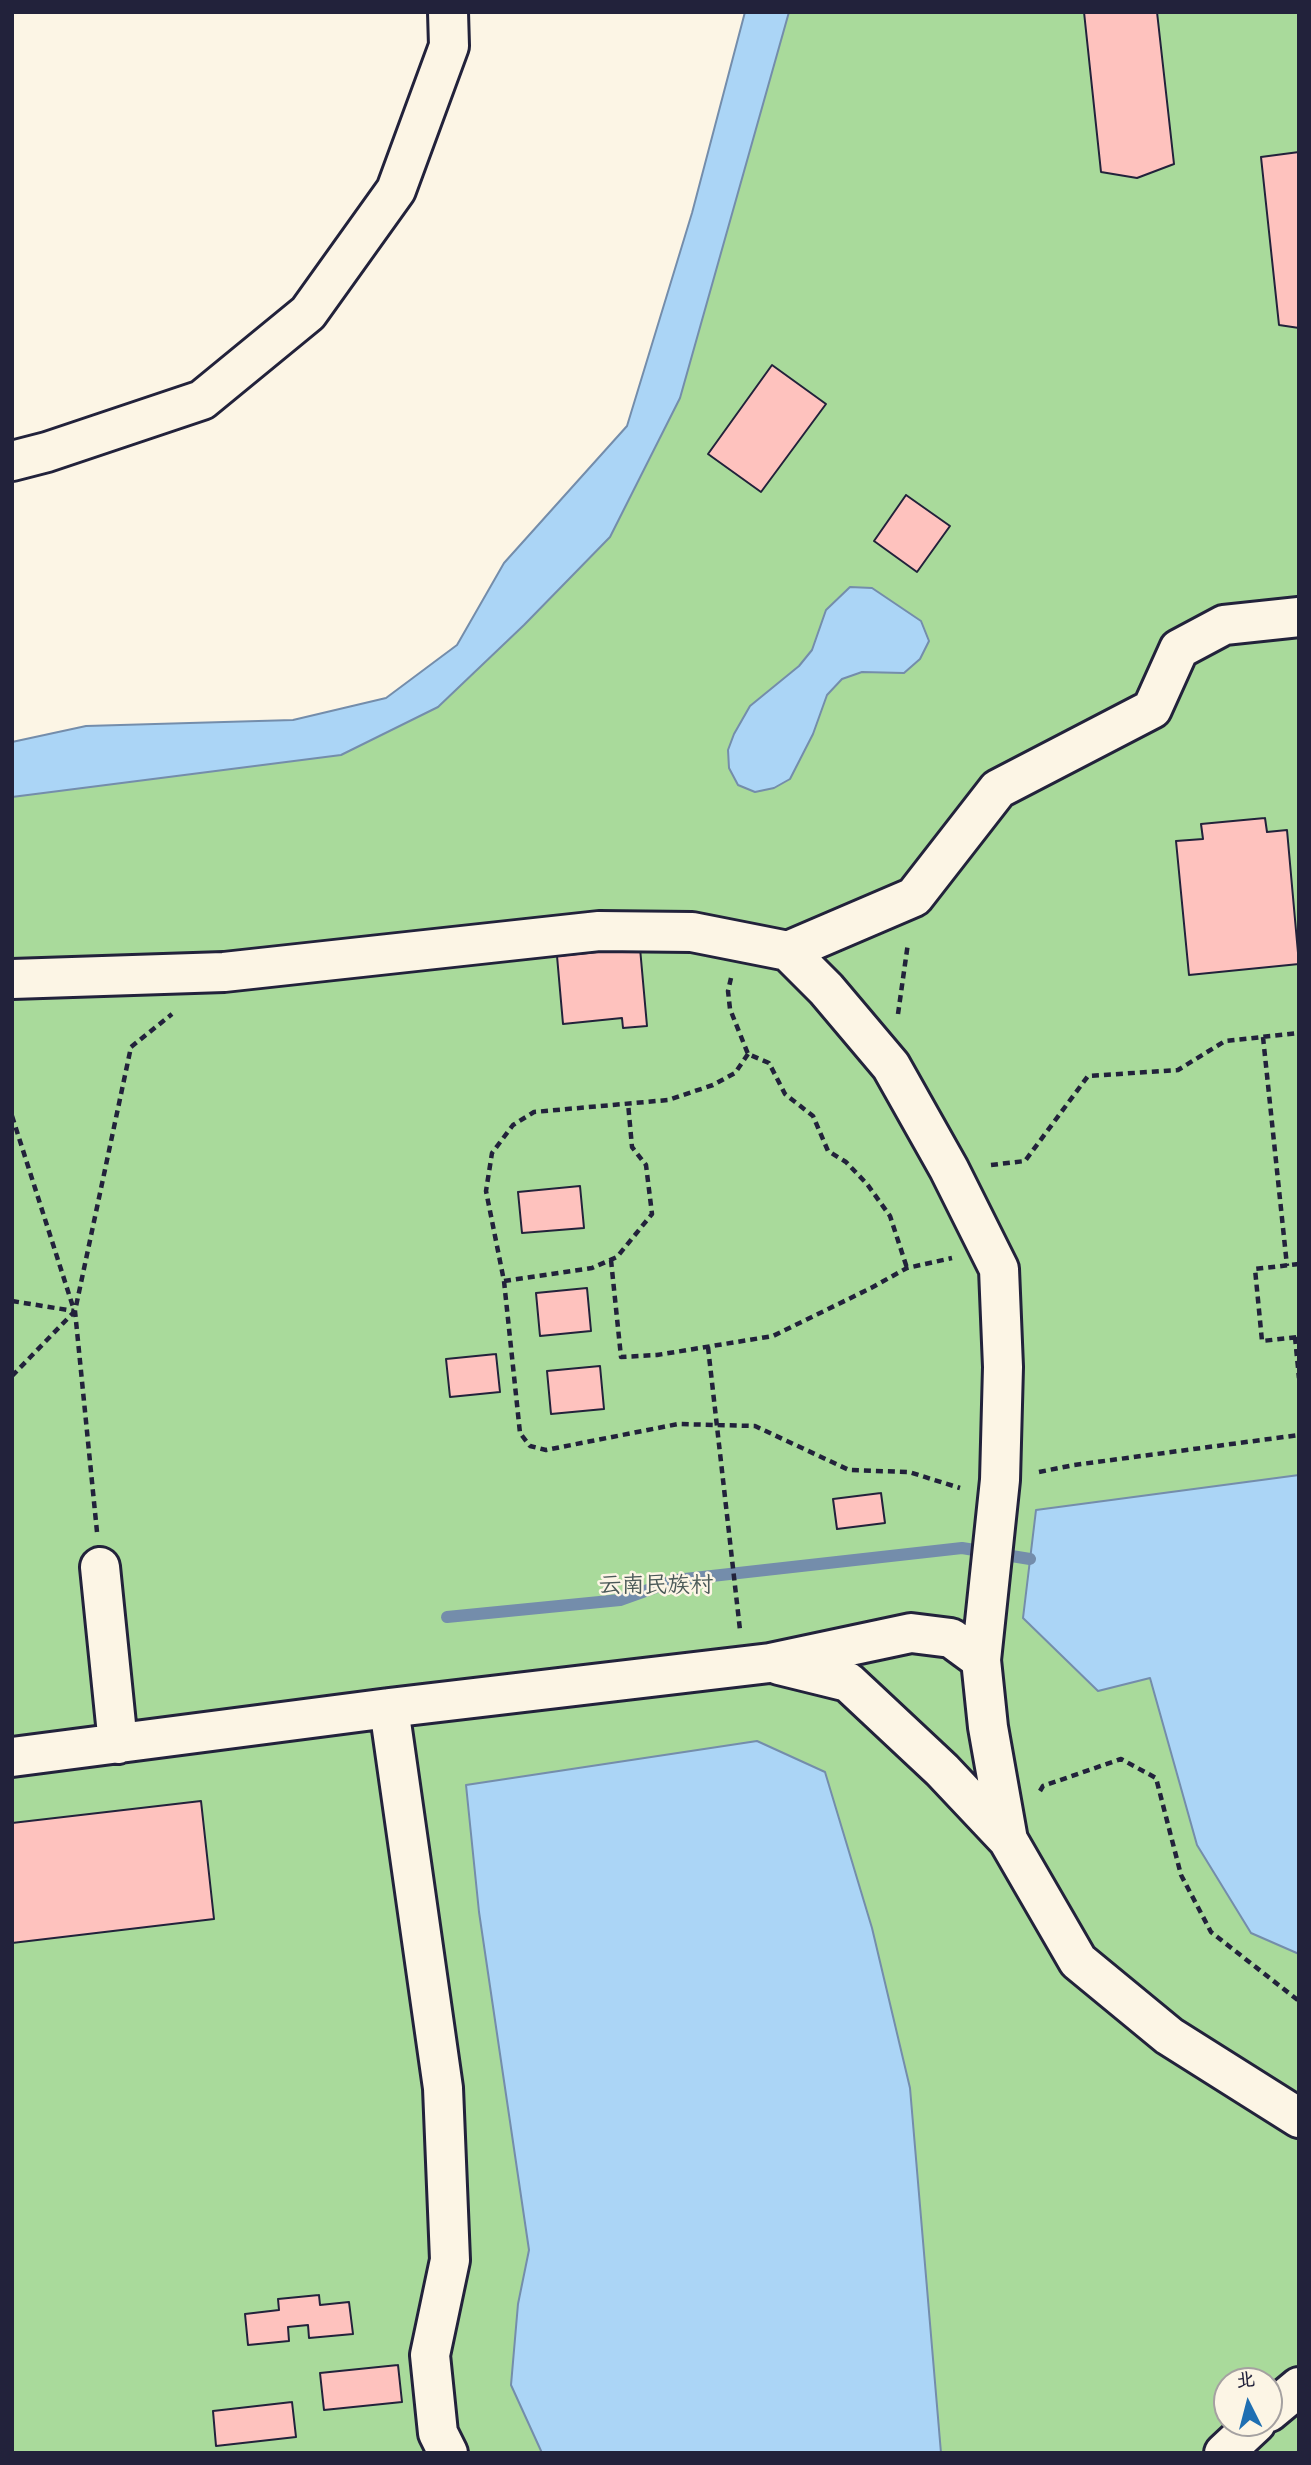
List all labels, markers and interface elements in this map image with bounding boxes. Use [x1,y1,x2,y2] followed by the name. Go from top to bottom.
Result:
[599,1575,713,1603] park label: 云南民族村
[1213,2367,1283,2437] north arrow
[1235,2368,1257,2397] text: 北

